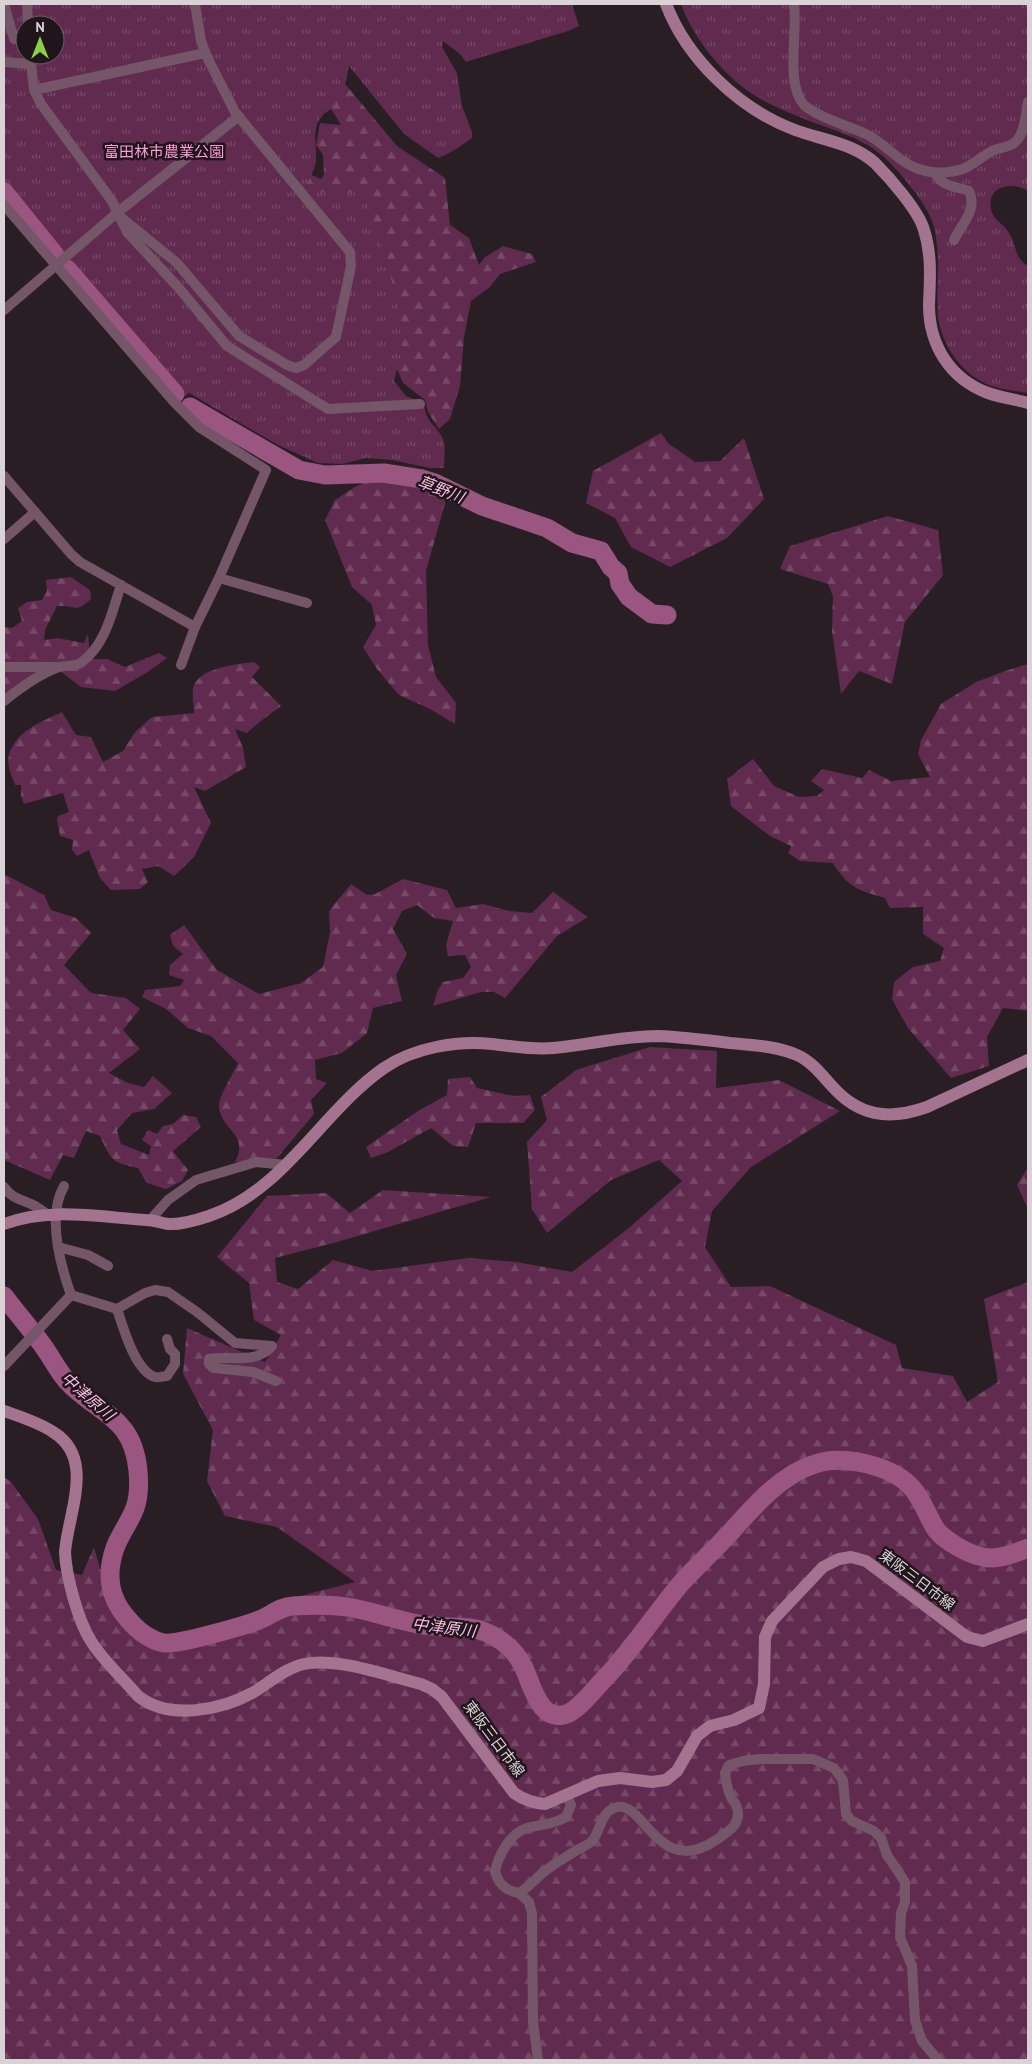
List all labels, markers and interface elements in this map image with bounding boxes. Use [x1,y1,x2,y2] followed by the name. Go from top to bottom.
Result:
[15,15,65,65] north arrow
[35,18,45,36] text: N
[104,142,224,161] park label: 富田林市農業公園
[415,471,469,508] water label: 草野川
[57,1367,120,1426] water label: 中津原川
[876,1545,959,1614] street label: 東阪三日市線
[411,1613,479,1641] water label: 中津原川
[460,1697,529,1780] street label: 東阪三日市線

